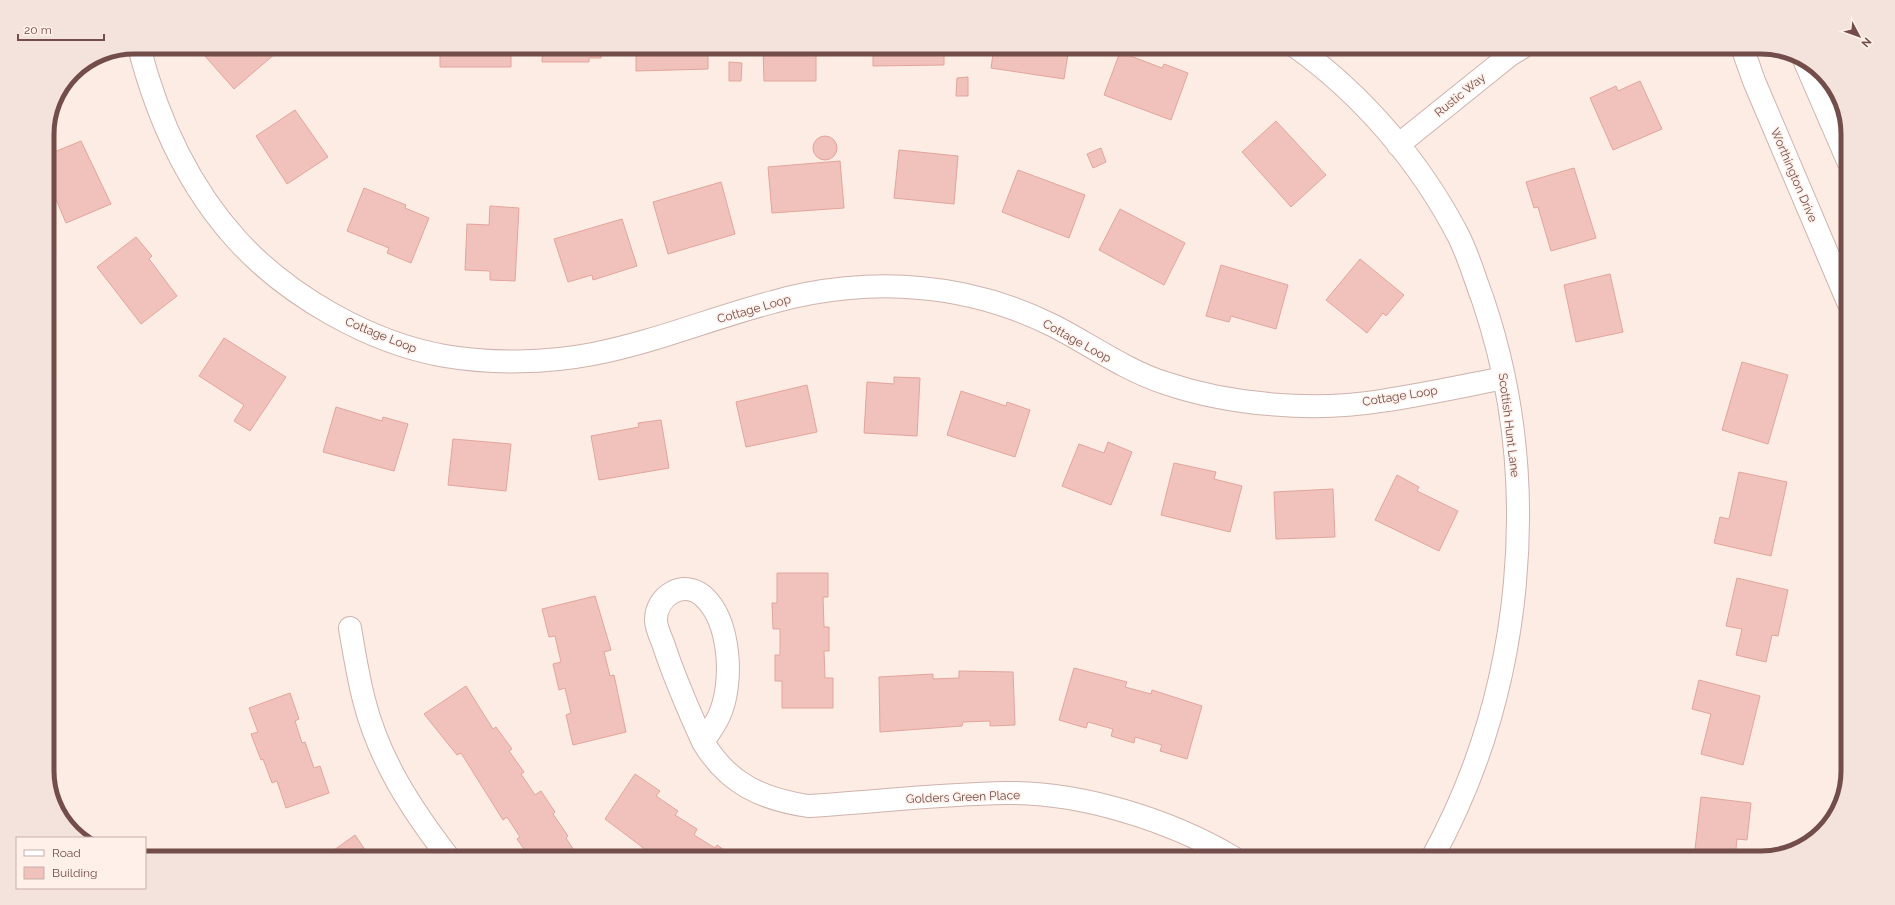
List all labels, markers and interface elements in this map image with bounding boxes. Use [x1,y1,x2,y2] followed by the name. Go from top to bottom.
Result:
[18,16,104,42] scale bar
[1839,16,1879,56] north arrow
[24,23,52,37] text: 20 m
[1859,35,1874,50] text: N
[1432,70,1489,120] street label: Rustic Way
[1768,126,1820,224] street label: Worthington Drive
[716,292,792,326] street label: Cottage Loop
[343,314,419,356] street label: Cottage Loop
[1040,316,1114,366] street label: Cottage Loop
[1496,372,1522,478] street label: Scottish Hunt Lane
[1361,383,1439,409] street label: Cottage Loop
[906,788,1020,806] street label: Golders Green Place
[16,837,146,889] legend
[52,846,81,860] text: Road
[52,866,98,880] text: Building

